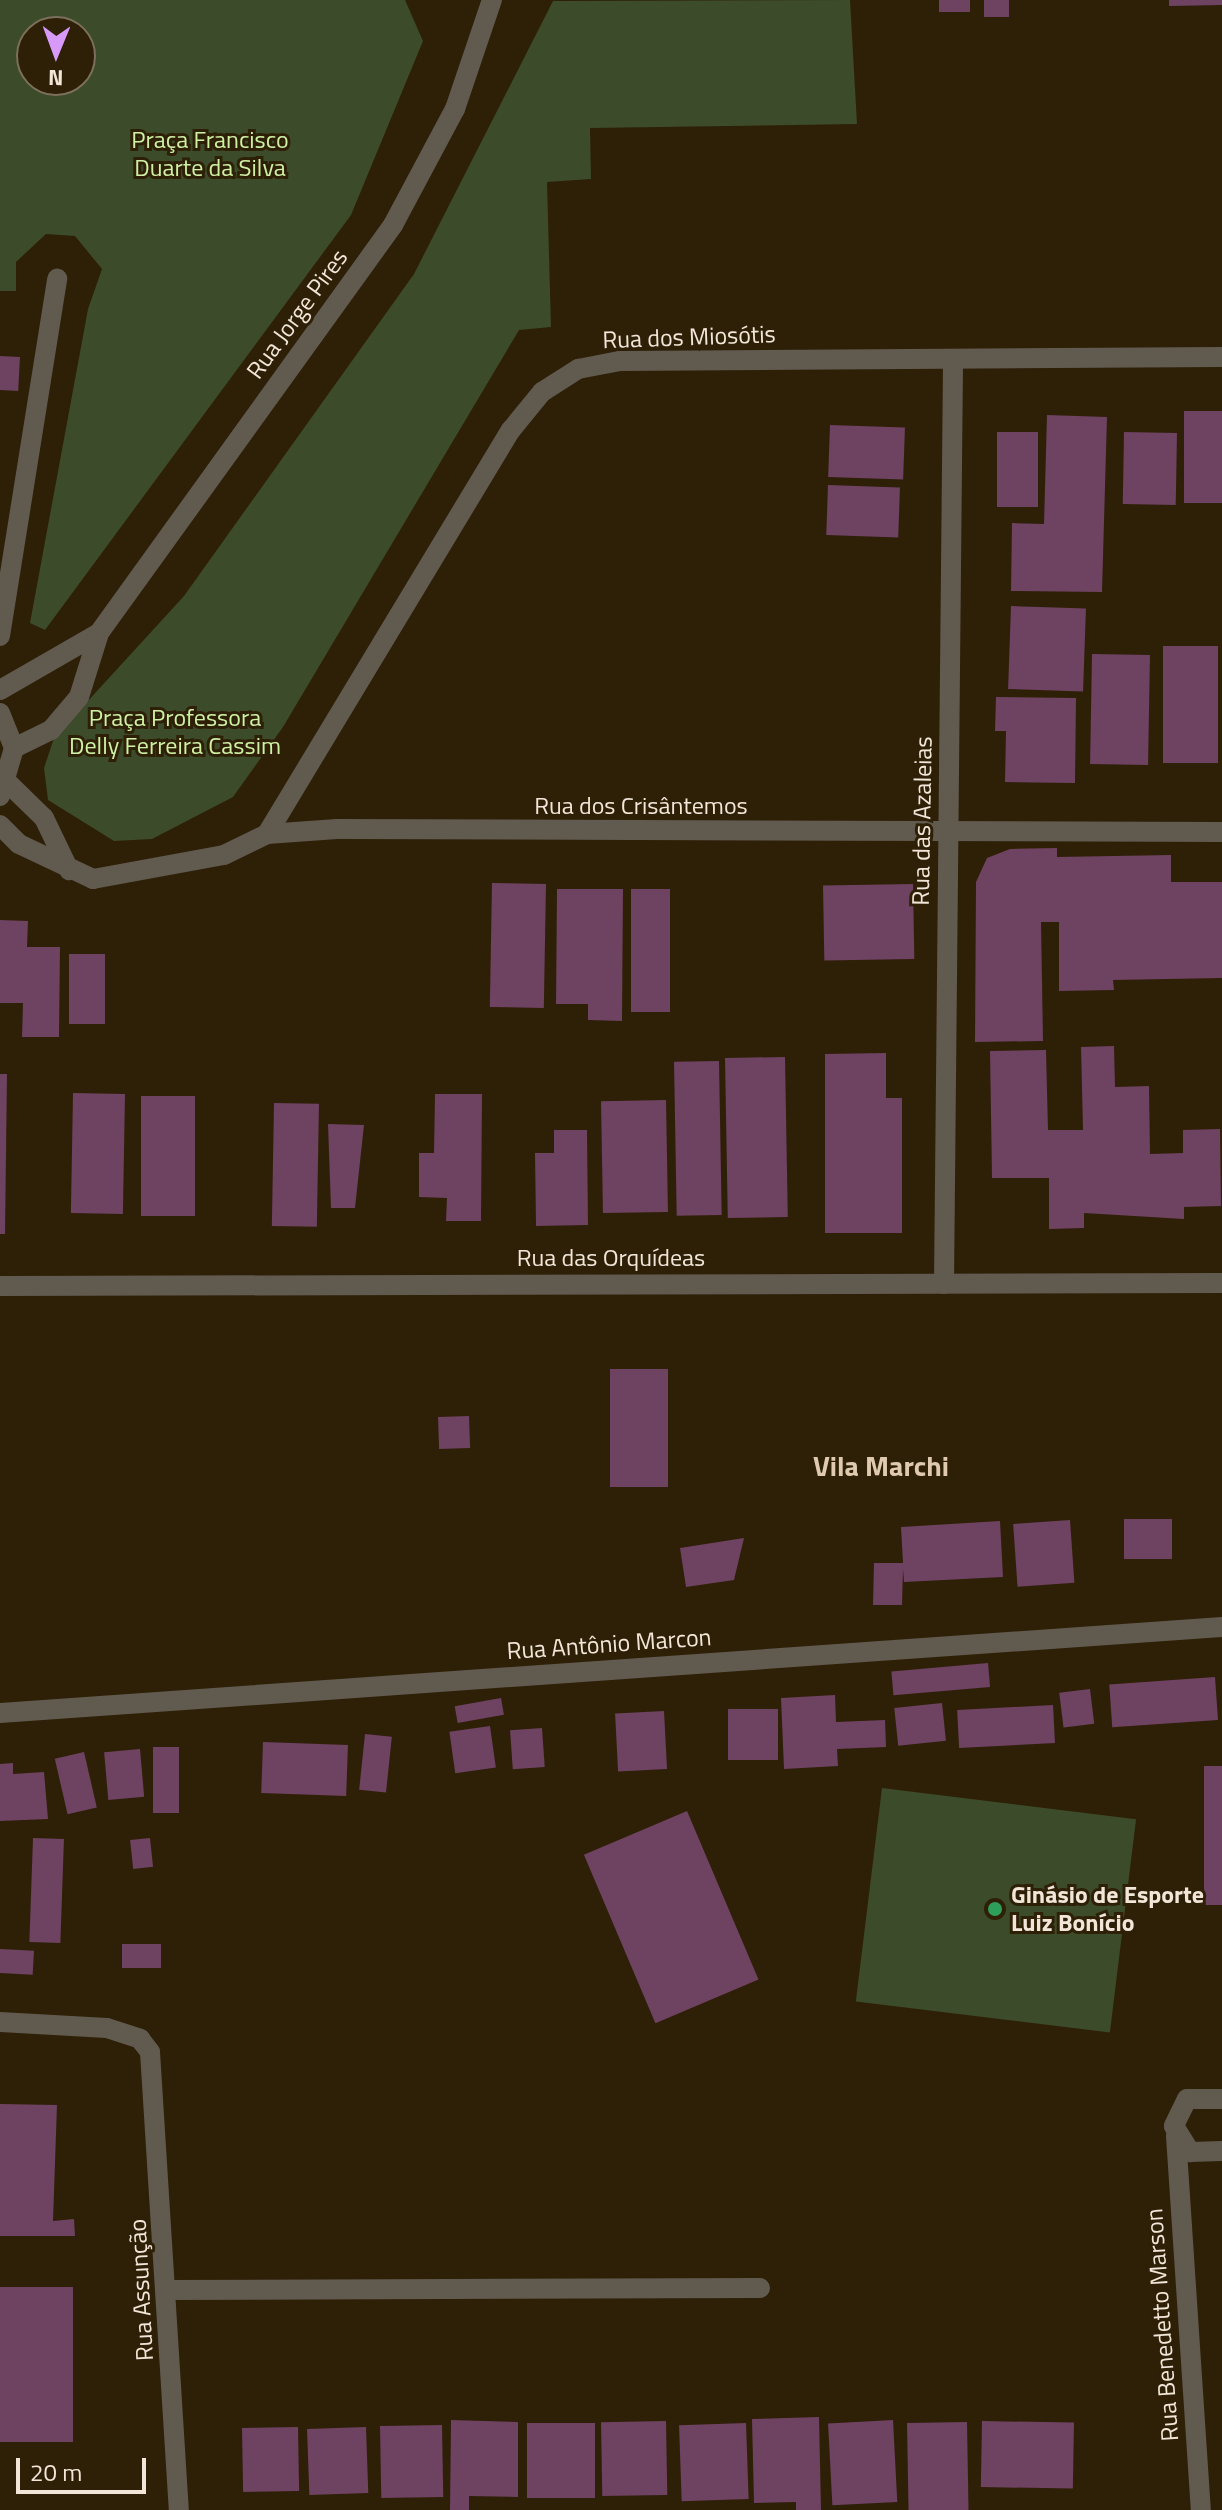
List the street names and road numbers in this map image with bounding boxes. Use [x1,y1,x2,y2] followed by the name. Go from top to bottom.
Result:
[240,244,354,384] street label: Rua Jorge Pires
[602,320,776,354] street label: Rua dos Miosótis
[906,736,938,906] street label: Rua das Azaleias
[534,792,748,820] street label: Rua dos Crisântemos
[517,1244,705,1272] street label: Rua das Orquídeas
[506,1622,712,1666] street label: Rua Antônio Marcon
[1139,2208,1185,2442] street label: Rua Benedetto Marson
[123,2218,159,2362] street label: Rua Assunção

